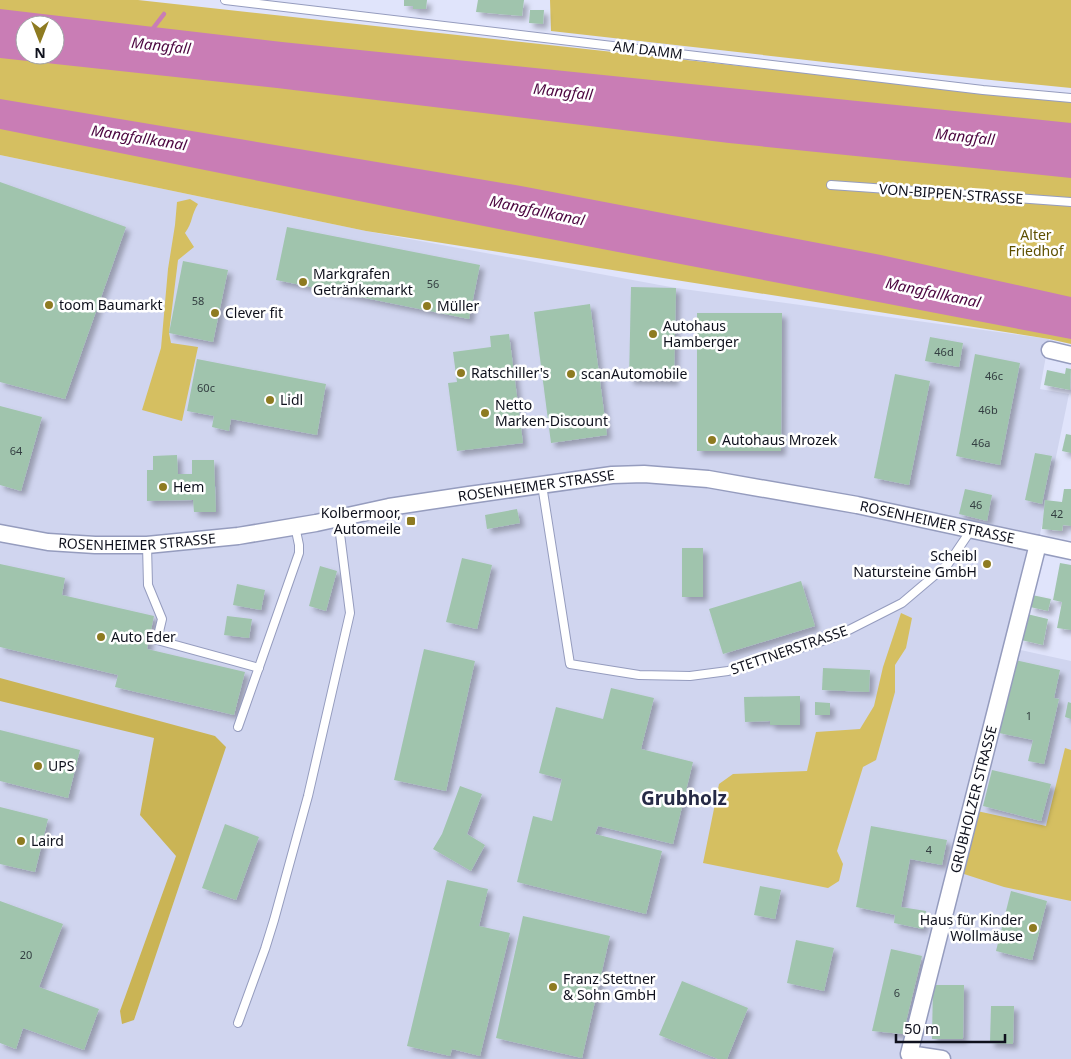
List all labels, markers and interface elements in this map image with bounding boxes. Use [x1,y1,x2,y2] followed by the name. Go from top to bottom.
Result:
[15,15,65,65] north arrow
[130,32,193,58] water label: Mangfall
[612,36,684,63] street label: AM DAMM
[34,44,46,63] text: N
[532,78,595,104] water label: Mangfall
[90,120,190,155] water label: Mangfallkanal
[934,123,997,149] water label: Mangfall
[878,179,1024,208] street label: VON-BIPPEN-STRASSE
[488,190,588,230] water label: Mangfallkanal
[1008,225,1065,260] park label: Alter Friedhof
[313,264,413,299] place label: Markgrafen Getränkemarkt
[884,272,984,312] water label: Mangfallkanal
[297,276,309,288] marker: Markgrafen Getränkemarkt
[427,276,439,291] house number: 56
[192,293,204,308] house number: 58
[59,295,163,314] place label: toom Baumarkt
[437,296,479,315] place label: Müller
[43,299,55,311] marker: toom Baumarkt
[421,300,433,312] marker: Müller
[225,303,283,322] place label: Clever fit
[209,307,221,319] marker: Clever fit
[663,316,739,351] place label: Autohaus Hamberger
[647,328,659,340] marker: Autohaus Hamberger
[934,344,954,359] house number: 46d
[471,363,549,382] place label: Ratschiller's
[581,364,687,383] place label: scanAutomobile
[455,367,467,379] marker: Ratschiller's
[565,368,577,380] marker: scanAutomobile
[985,368,1003,383] house number: 46c
[197,380,215,395] house number: 60c
[280,390,303,409] place label: Lidl
[264,394,276,406] marker: Lidl
[495,395,608,430] place label: Netto Marken-Discount
[978,402,998,417] house number: 46b
[479,407,491,419] marker: Netto Marken-Discount
[722,430,838,449] place label: Autohaus Mrozek
[706,434,718,446] marker: Autohaus Mrozek
[972,435,990,450] house number: 46a
[10,443,23,458] house number: 64
[457,465,616,506] street label: ROSENHEIMER STRASSE
[173,477,204,496] place label: Hem
[157,481,169,493] marker: Hem
[858,496,1017,548] street label: ROSENHEIMER STRASSE
[970,497,982,512] house number: 46
[321,503,401,538] place label: Kolbermoor, Automeile
[1051,506,1063,521] house number: 42
[405,515,417,527] marker: Kolbermoor, Automeile
[58,528,217,554] street label: ROSENHEIMER STRASSE
[853,546,977,581] place label: Scheibl Natursteine GmbH
[981,558,993,570] marker: Scheibl Natursteine GmbH
[728,621,850,678] street label: STETTNERSTRASSE
[111,627,176,646] place label: Auto Eder
[95,631,107,643] marker: Auto Eder
[1026,708,1032,723] house number: 1
[945,724,1001,875] street label: GRUBHOLZER STRASSE
[48,756,75,775] place label: UPS
[32,760,44,772] marker: UPS
[641,785,727,811] district label: Grubholz
[31,831,64,850] place label: Laird
[15,835,27,847] marker: Laird
[926,842,933,857] house number: 4
[920,910,1023,945] place label: Haus für Kinder Wollmäuse
[1027,922,1039,934] marker: Haus für Kinder Wollmäuse
[20,947,32,962] house number: 20
[563,969,656,1004] place label: Franz Stettner & Sohn GmbH
[547,981,559,993] marker: Franz Stettner & Sohn GmbH
[894,985,900,1000] house number: 6
[896,1012,1005,1044] scale bar
[904,1018,939,1038] text: 50 m

